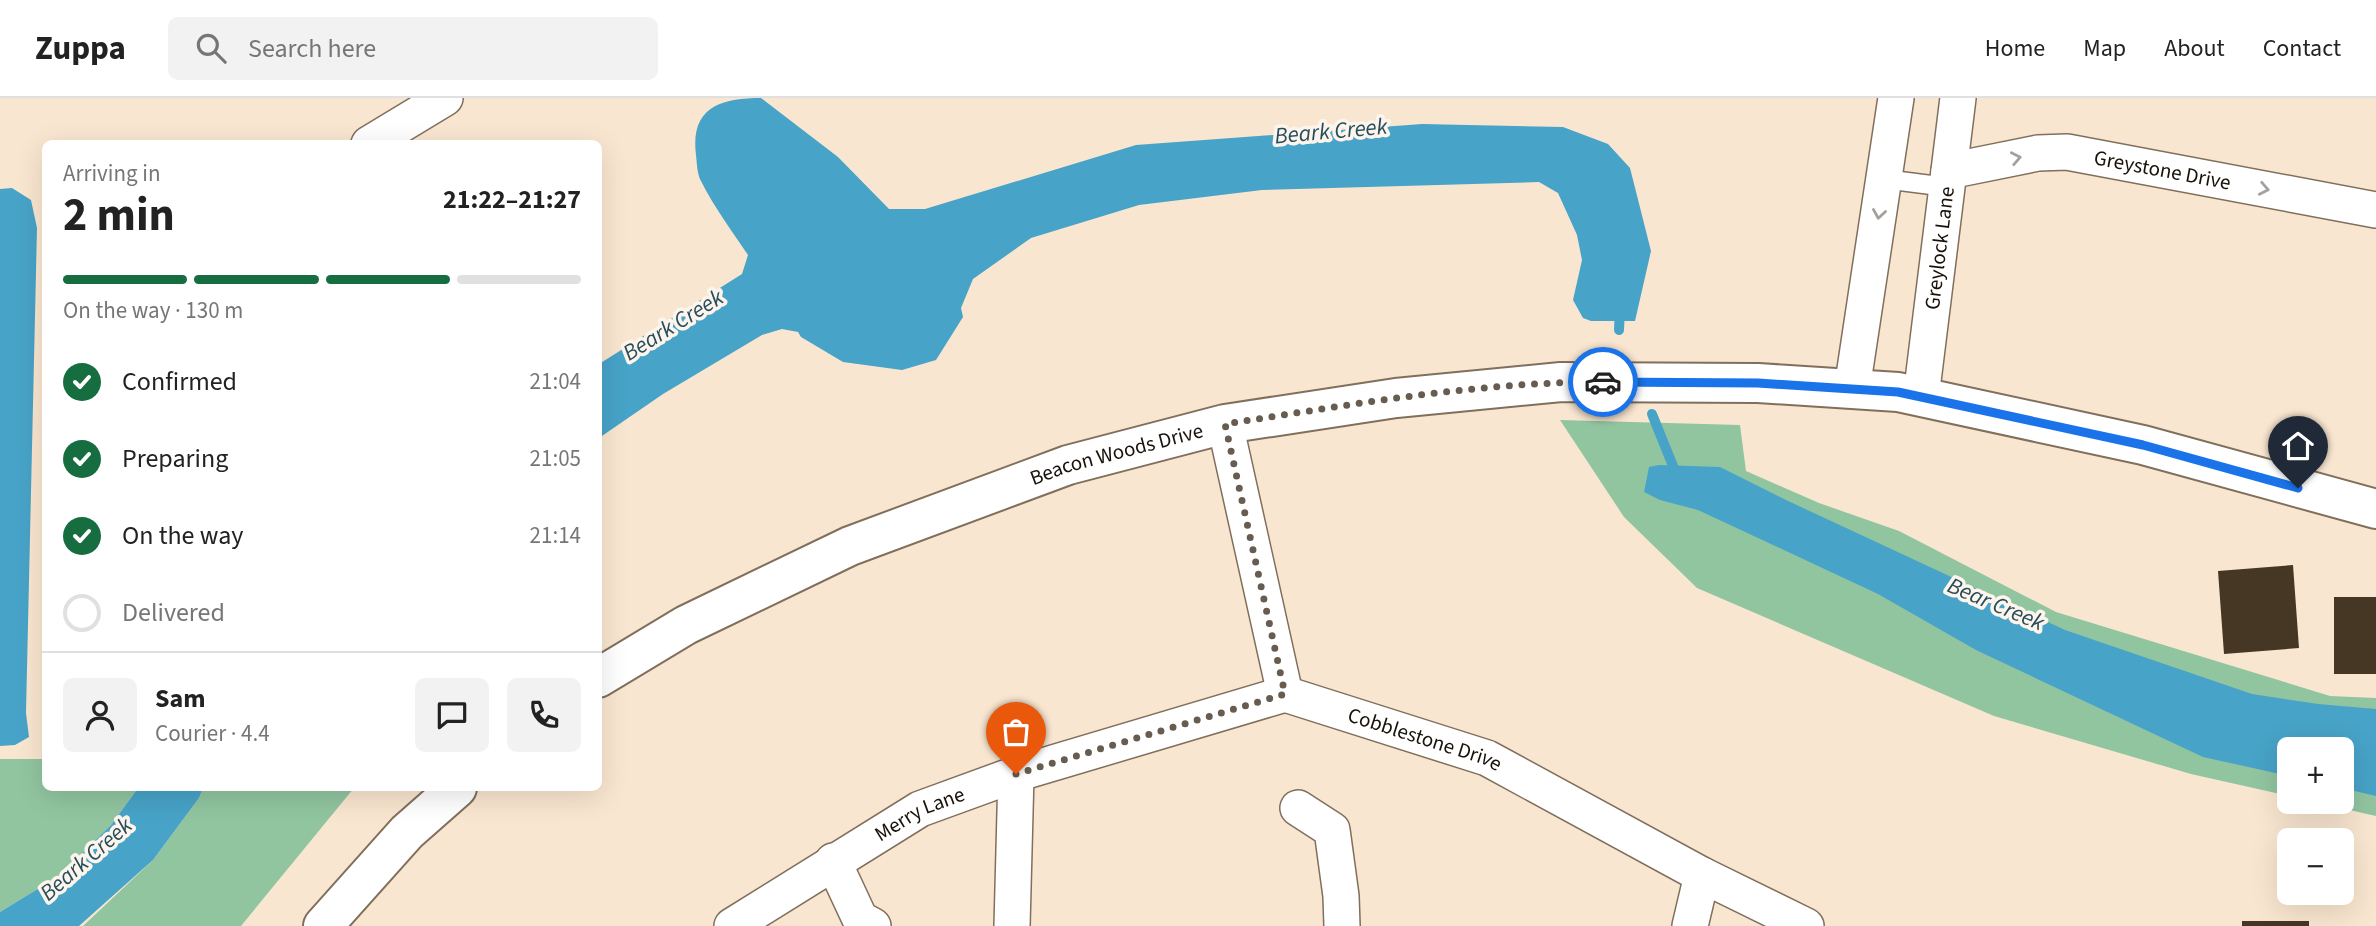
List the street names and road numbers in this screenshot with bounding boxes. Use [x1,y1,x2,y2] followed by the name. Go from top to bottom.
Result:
[2092,142,2233,197] street label: Greystone Drive
[1917,185,1962,312] street label: Greylock Lane
[1026,415,1206,493] street label: Beacon Woods Drive
[1344,700,1508,779] street label: Cobblestone Drive
[869,779,969,849] street label: Merry Lane

